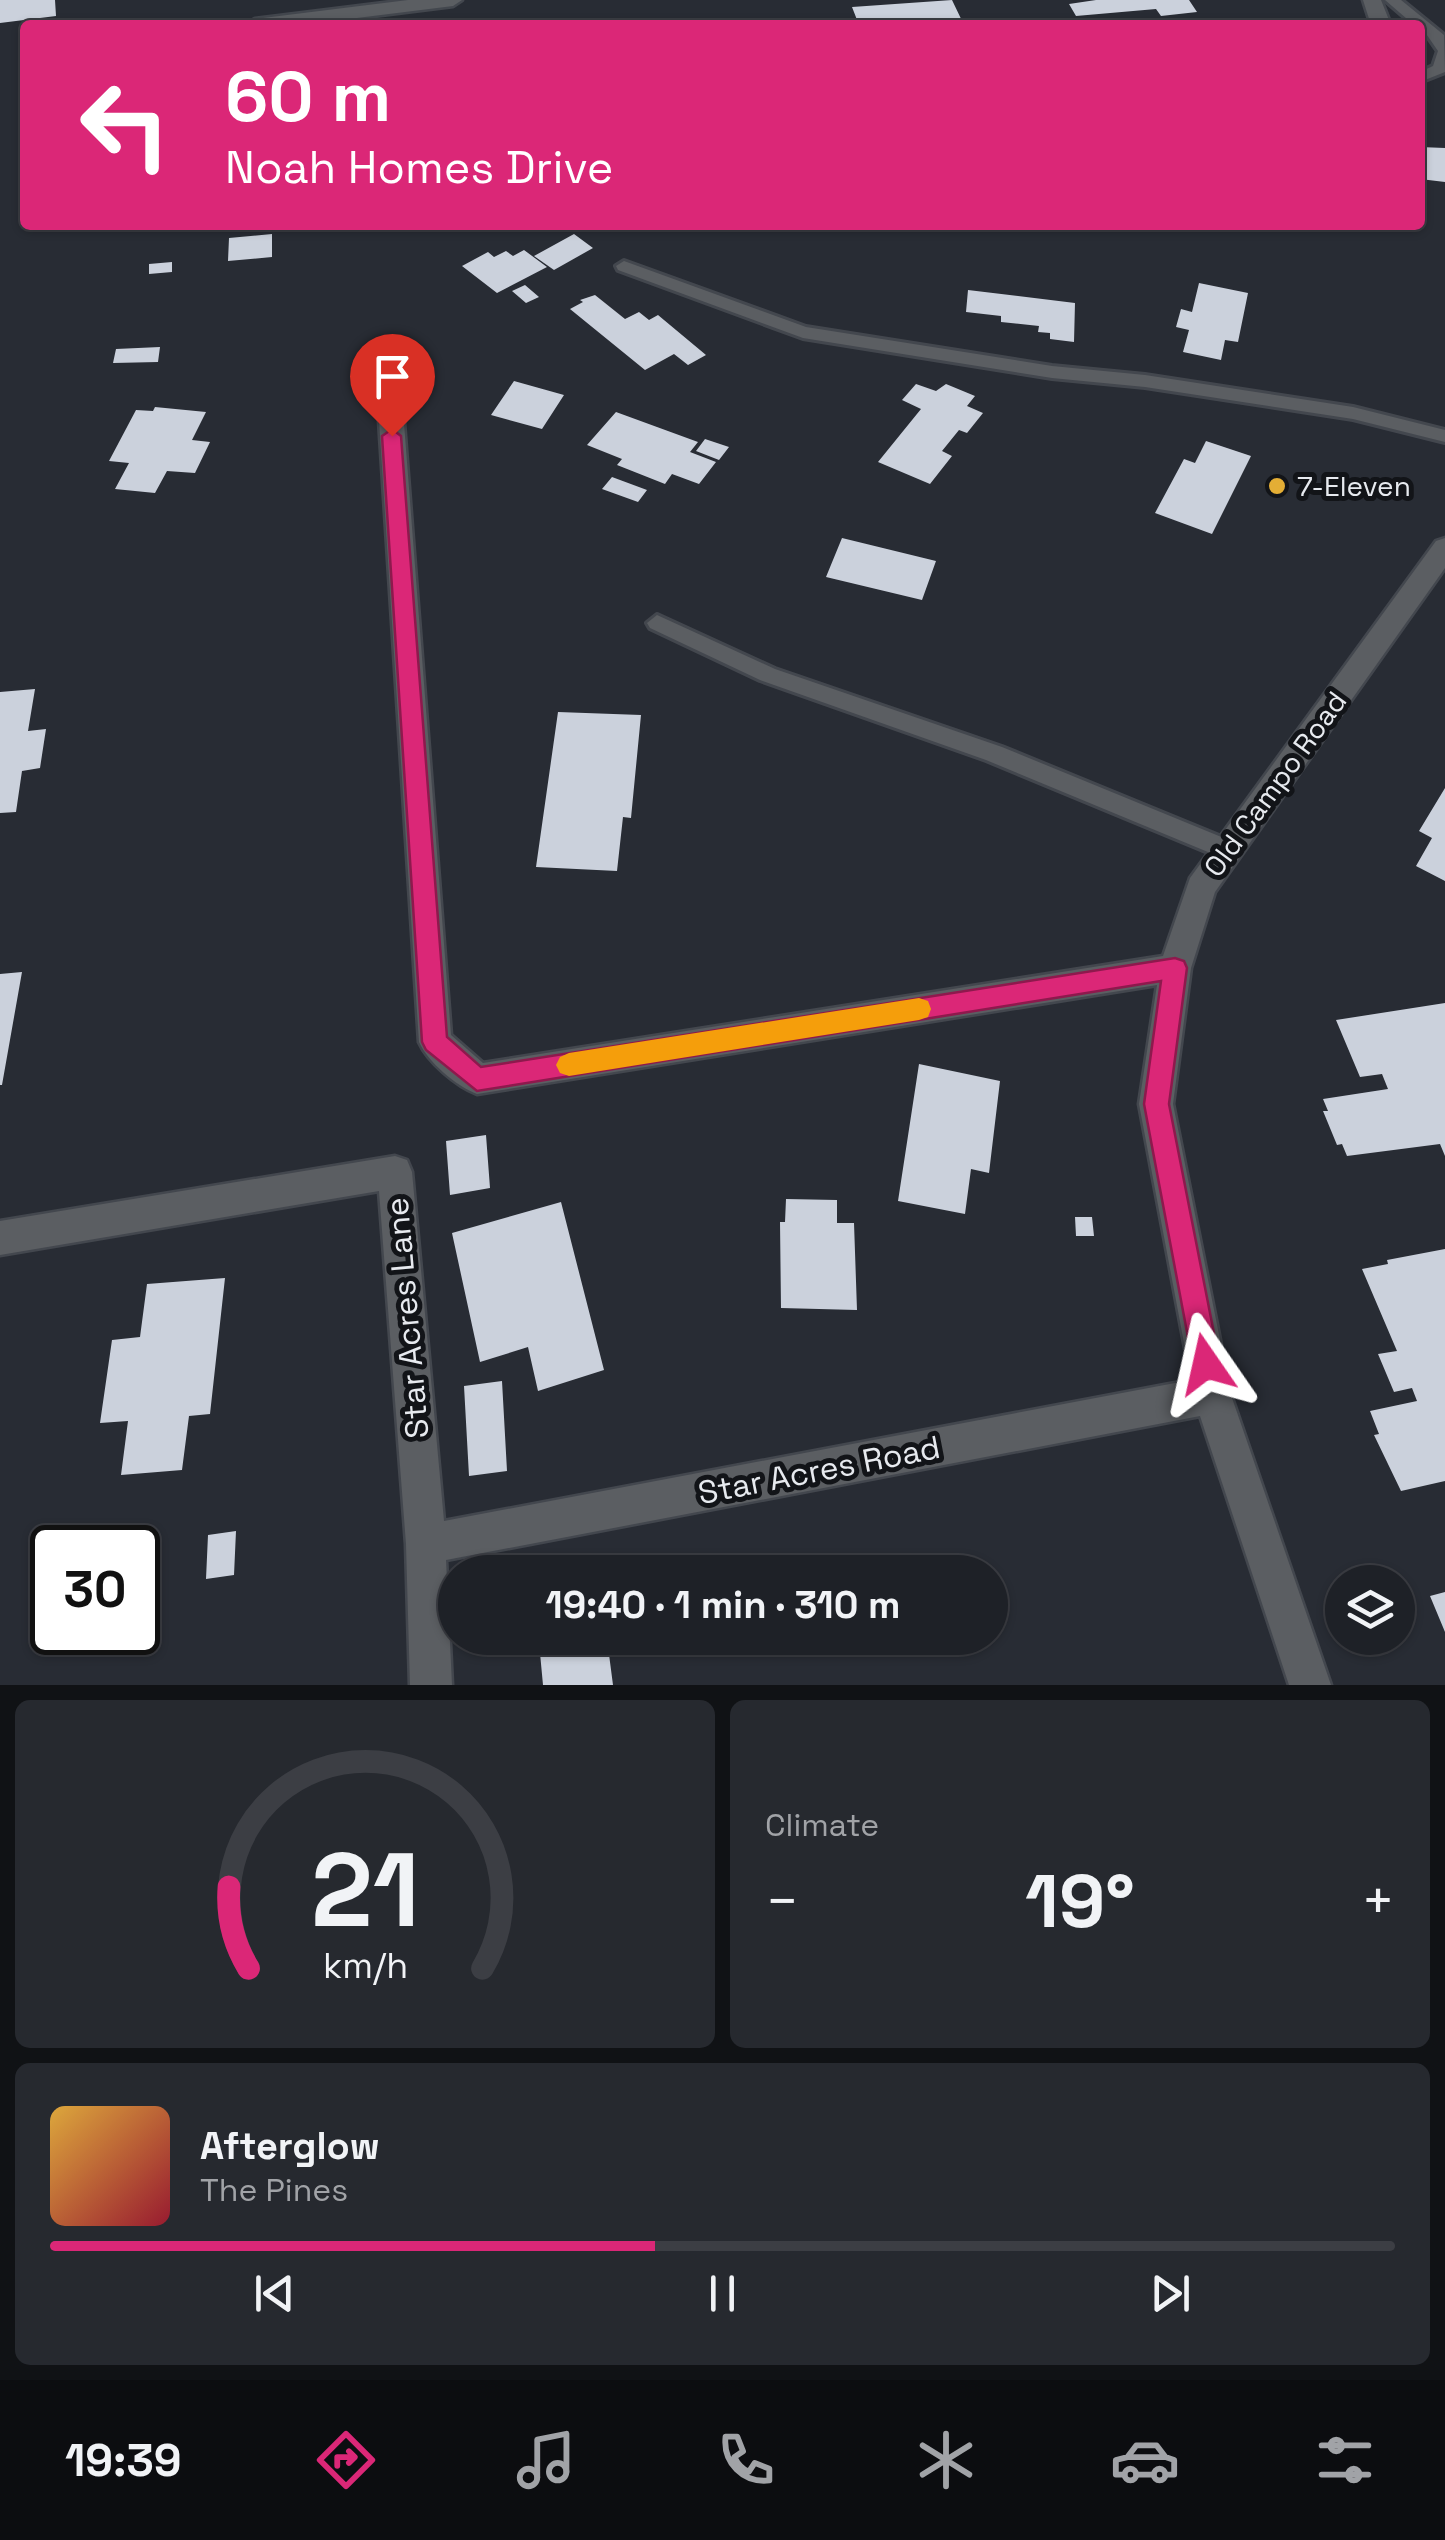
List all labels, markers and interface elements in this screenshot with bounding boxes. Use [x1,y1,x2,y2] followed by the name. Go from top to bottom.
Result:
[225,52,391,141] text: 60 m
[60,60,190,190] icon: left
[225,139,613,196] text: Noah Homes Drive
[350,334,435,437] pin
[365,349,420,404] icon: arrive
[1297,468,1411,504] place label: 7-Eleven
[1266,475,1288,497] marker: 7-Eleven
[1196,684,1354,884] street label: Old Campo Road
[377,1196,437,1440] street label: Star Acres Lane
[1154,1312,1258,1416] position arrow
[695,1427,943,1513] street label: Star Acres Road
[30,1525,160,1655] speed limit sign: 30
[1325,1565,1415,1655] map controls
[1325,1565,1415,1655] button: layers
[545,1581,901,1629] text: 19:40 · 1 min · 310 m
[765,1805,879,1845] text: Climate
[311,1824,419,1956] text: 21
[1025,1853,1135,1949] text: 19°
[765,1866,799,1936] text: −
[1361,1866,1395,1936] text: +
[322,1943,408,1988] text: km/h
[200,2122,380,2170] text: Afterglow
[200,2170,348,2210] text: The Pines
[247,2266,302,2321] icon: previous
[695,2266,750,2321] icon: pause
[1143,2266,1198,2321] icon: next
[311,2425,381,2495] icon: directions
[511,2425,581,2495] icon: music
[711,2425,781,2495] icon: phone
[911,2425,981,2495] icon: climate
[1110,2425,1180,2495] icon: car
[1310,2425,1380,2495] icon: filters
[65,2432,182,2489] text: 19:39

